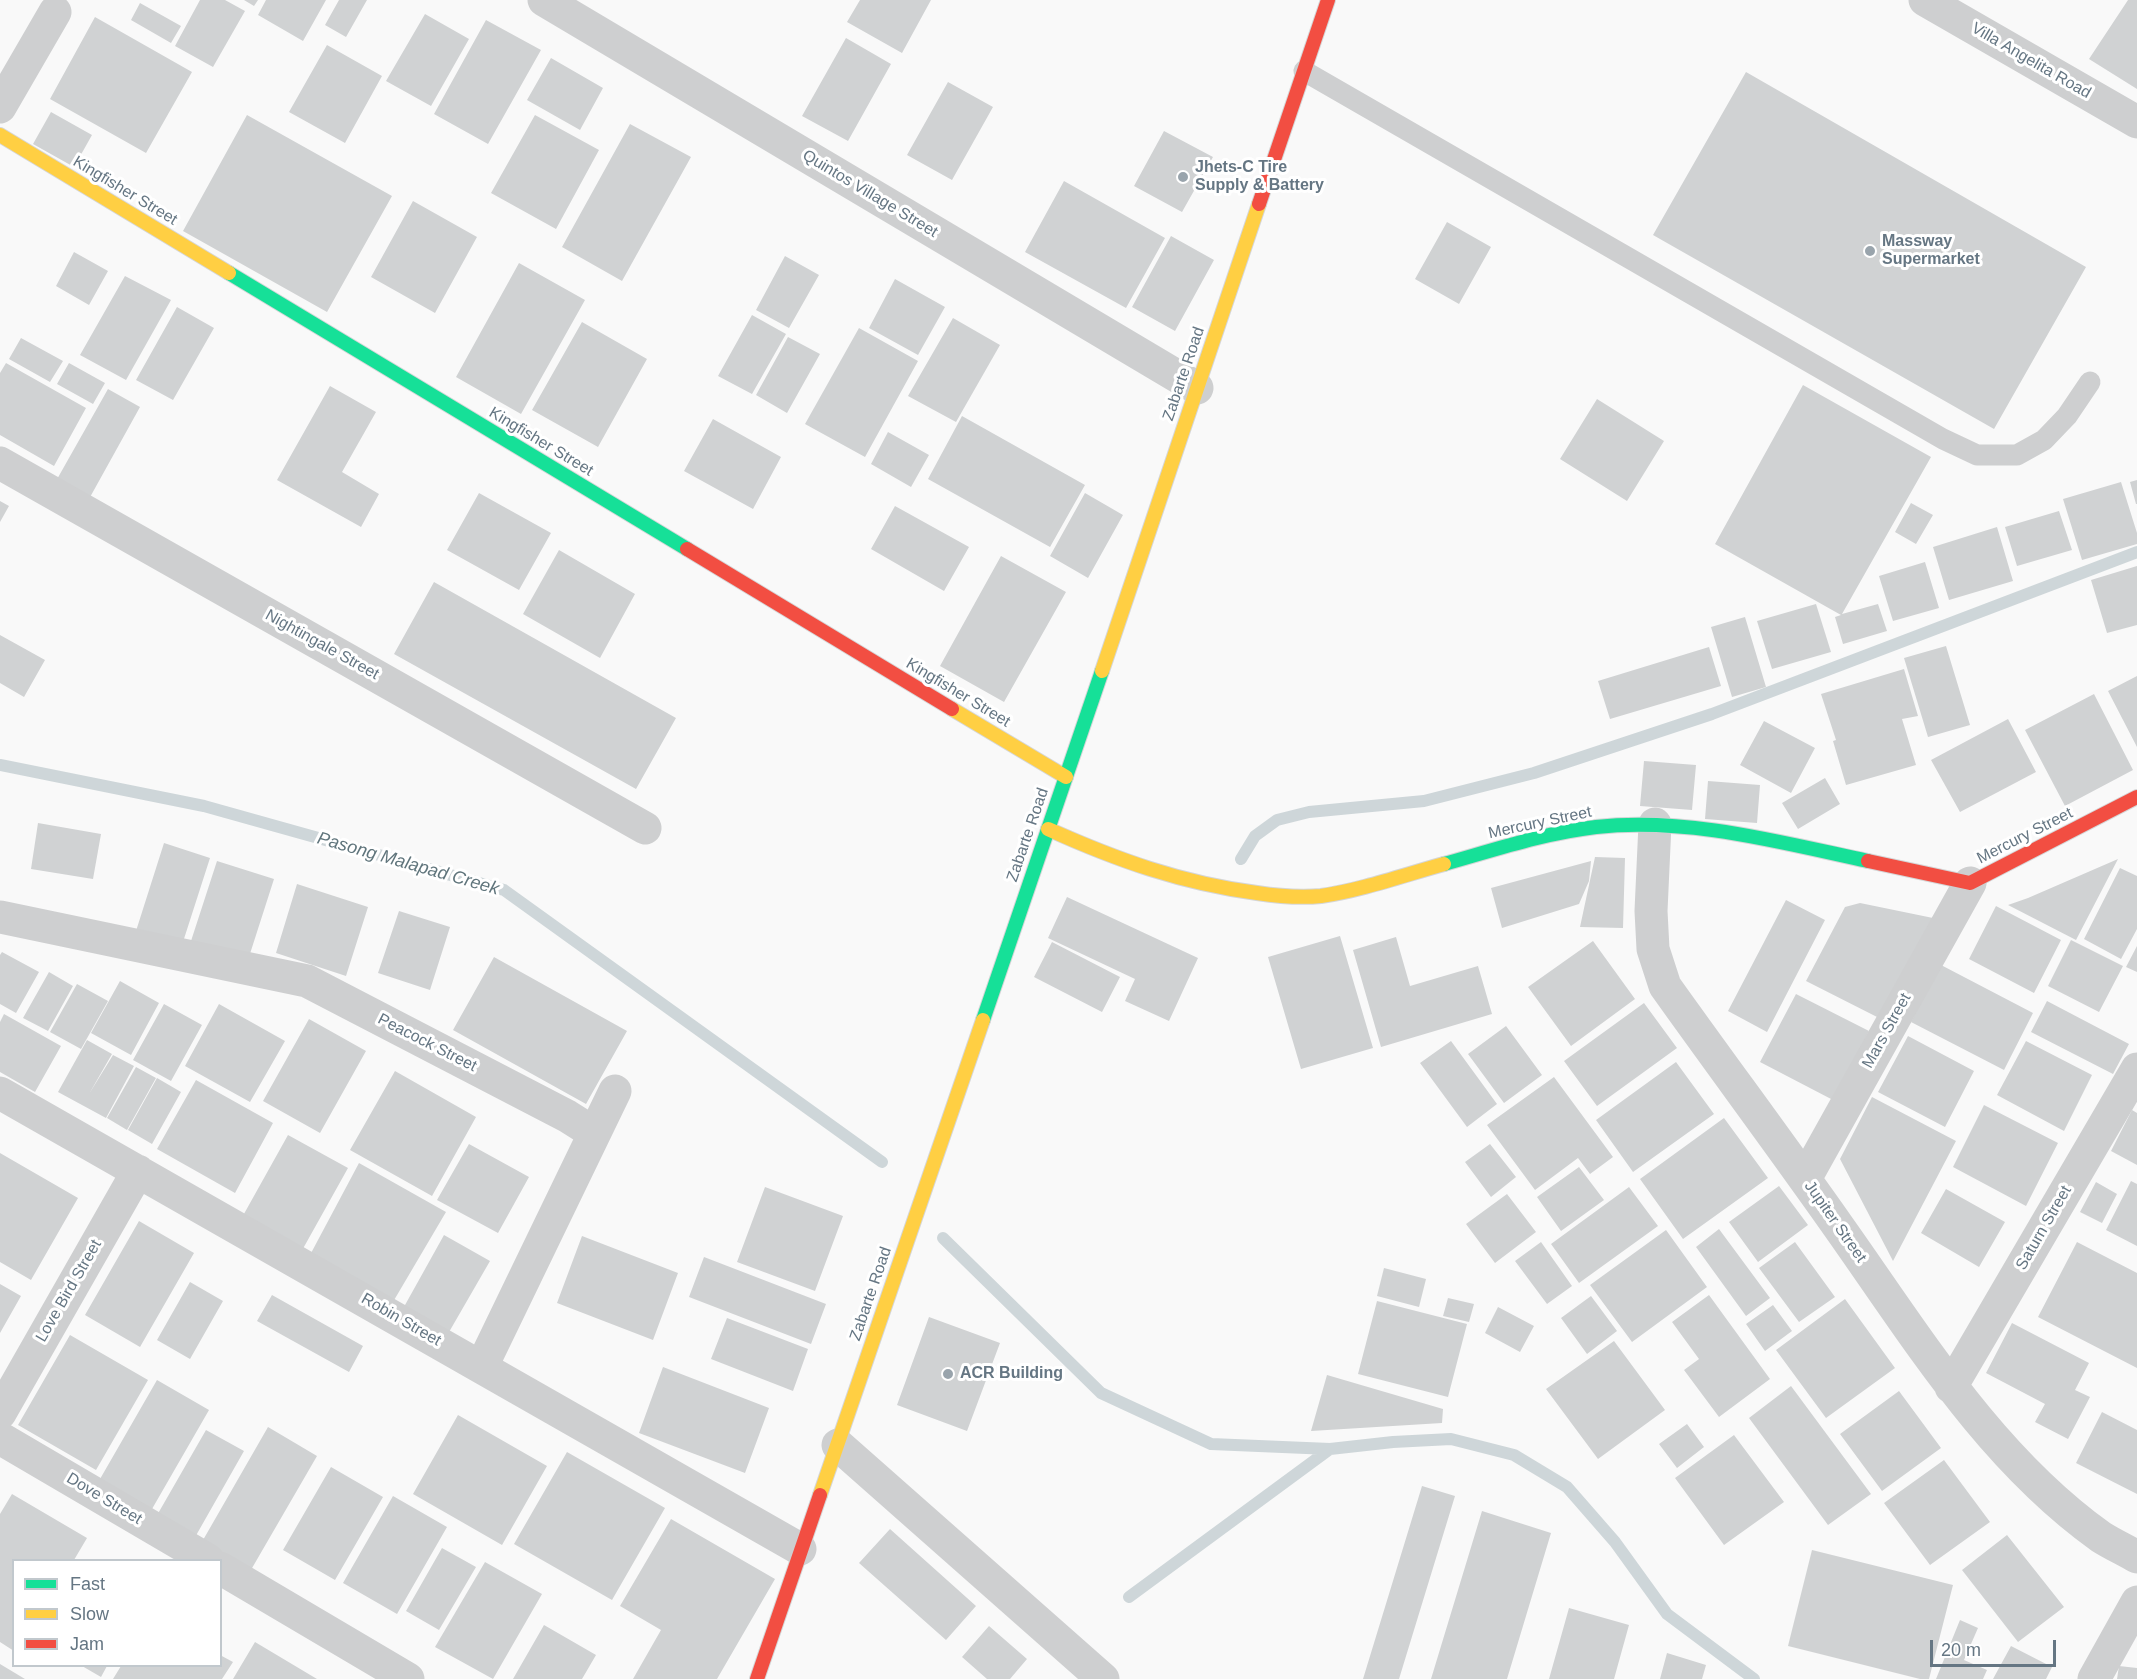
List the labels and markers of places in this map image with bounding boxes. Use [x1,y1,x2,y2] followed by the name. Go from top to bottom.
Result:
[1195,158,1324,196] place label: Jhets-C Tire Supply & Battery
[1176,170,1190,184] marker: Jhets-C Tire Supply & Battery
[1882,232,1980,270] place label: Massway Supermarket
[1863,244,1877,258] marker: Massway Supermarket
[960,1364,1063,1384] place label: ACR Building
[941,1367,955,1381] marker: ACR Building

